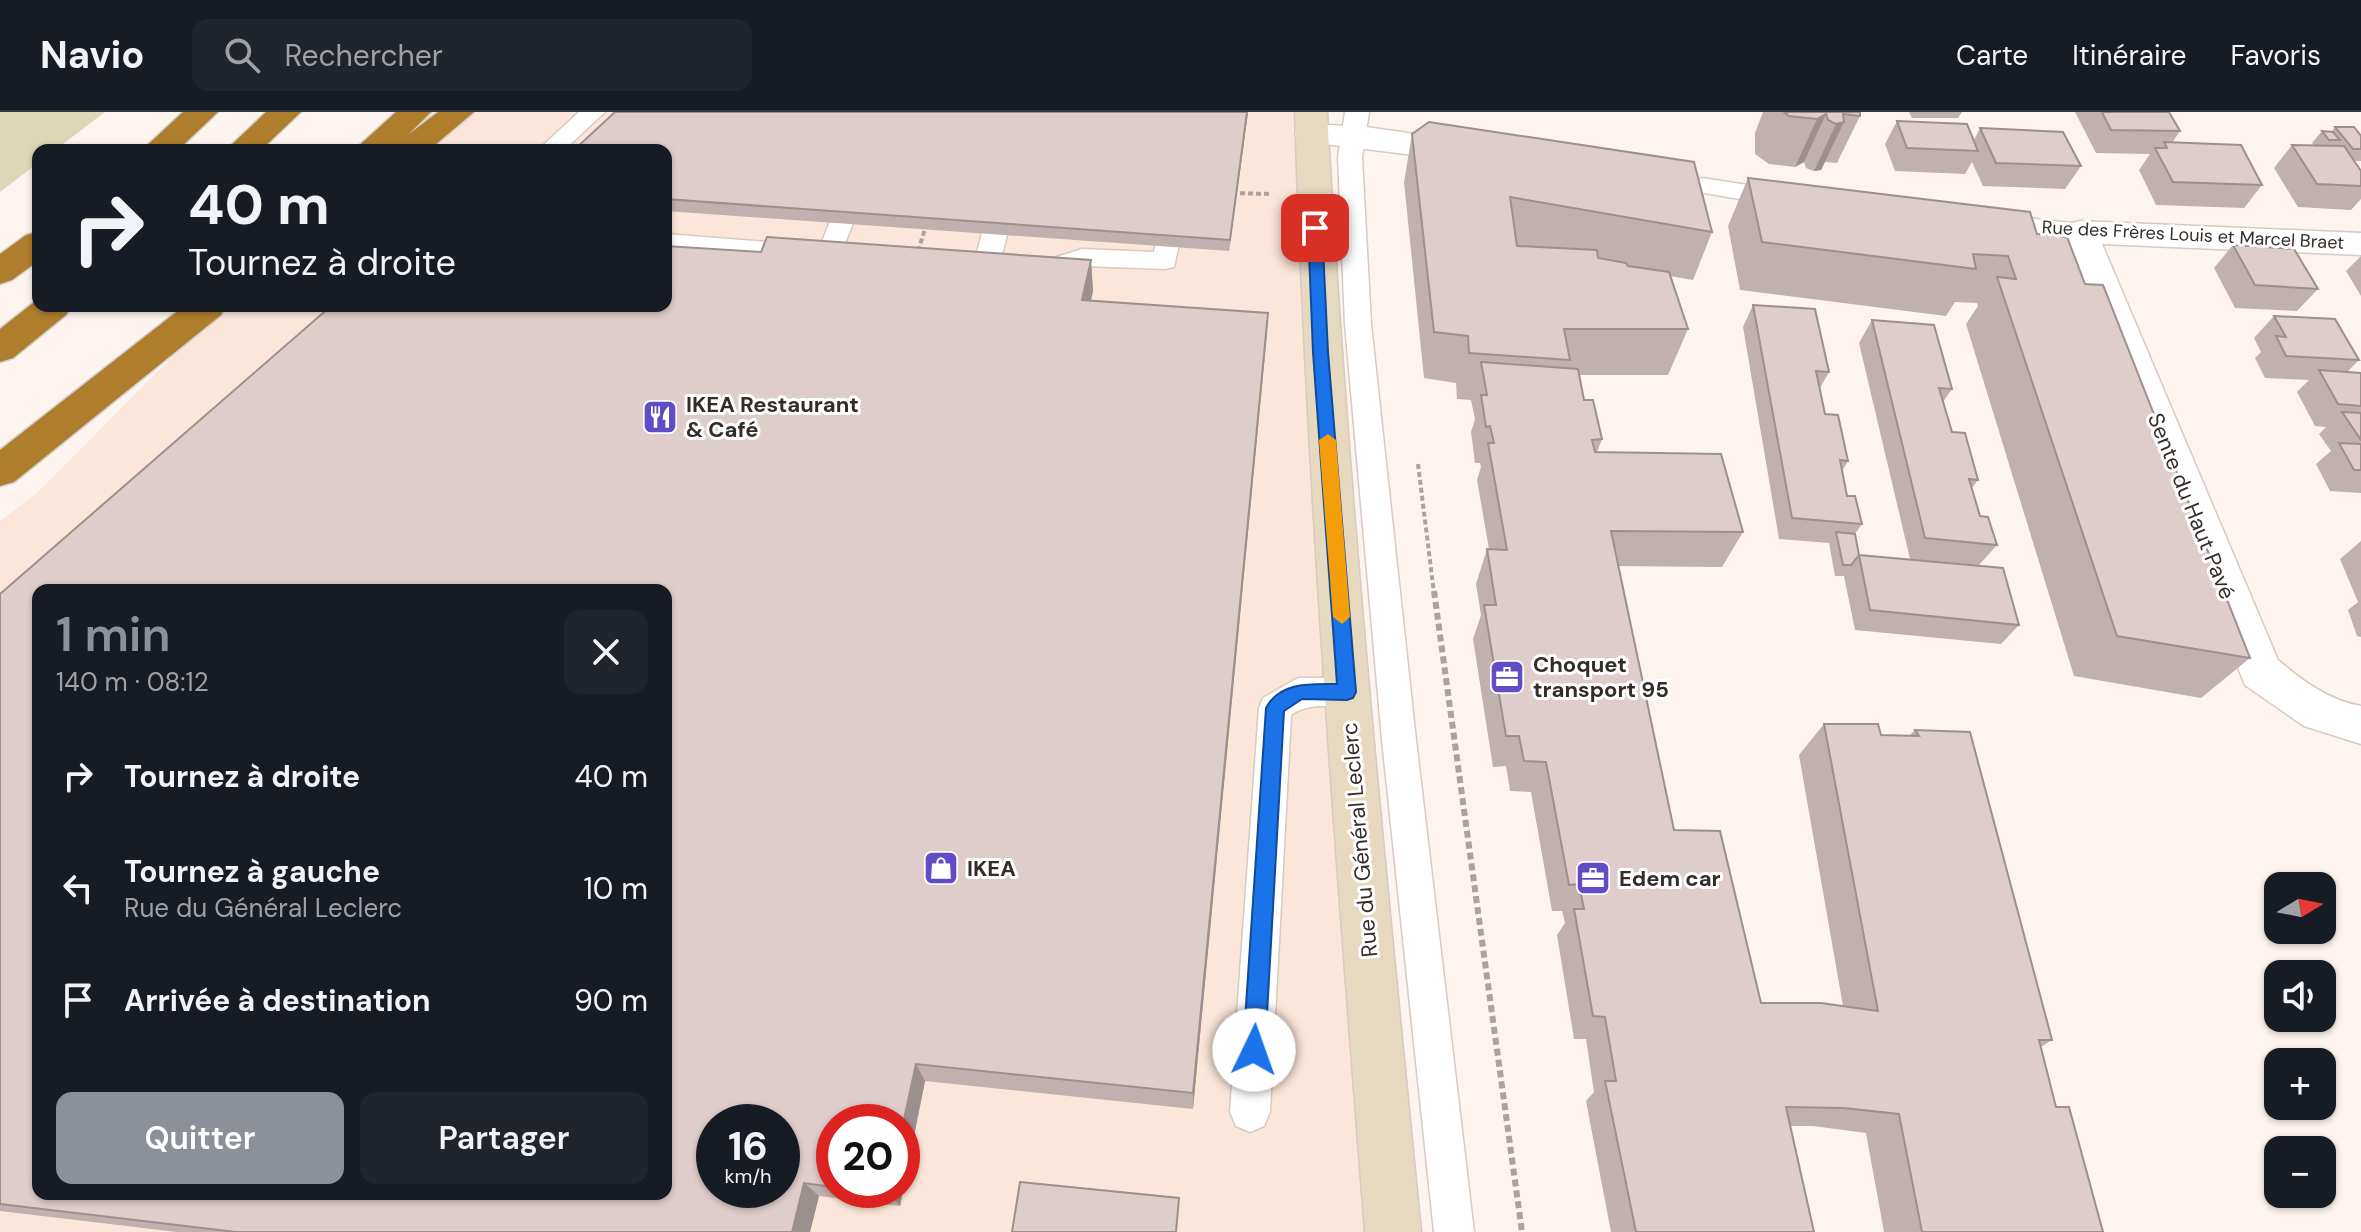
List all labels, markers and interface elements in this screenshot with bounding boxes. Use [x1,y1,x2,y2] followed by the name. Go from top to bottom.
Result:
[192,19,752,91] search box
[40,30,144,80] text: Navio
[220,33,264,77] icon: search
[284,36,443,75] text: Rechercher
[1956,37,2028,74] text: Carte
[2072,37,2186,74] text: Itinéraire
[2230,37,2321,74] text: Favoris
[188,168,330,241] text: 40 m
[56,176,160,280] icon: right
[1281,194,1349,262] pin
[1293,206,1337,250] icon: arrive
[2041,215,2345,255] street label: Rue des Frères Louis et Marcel Braet
[188,239,456,286] text: Tournez à droite
[686,390,859,444] place label: IKEA Restaurant & Café
[641,398,679,436] restaurant icon: IKEA Restaurant & Café
[2141,409,2242,603] street label: Sente du Haut Pavé
[56,603,171,666] text: 1 min
[564,610,648,694] button: close
[1533,650,1669,704] place label: Choquet transport 95
[1488,658,1526,696] office icon: Choquet transport 95
[56,665,209,699] text: 140 m · 08:12
[1335,721,1384,958] street label: Rue du Général Leclerc
[56,754,100,798] icon: right
[124,757,360,796] text: Tournez à droite
[575,757,648,796] text: 40 m
[922,849,960,887] shop icon: IKEA
[124,852,380,891] text: Tournez à gauche
[967,854,1016,883] place label: IKEA
[1574,859,1612,897] office icon: Edem car
[1619,864,1721,893] place label: Edem car
[56,866,100,910] icon: left
[583,869,648,908] text: 10 m
[2264,872,2336,944] north arrow
[2264,872,2336,1208] map controls
[124,891,402,925] text: Rue du Général Leclerc
[2264,960,2336,1032] button: sound
[56,978,100,1022] icon: arrive
[124,981,430,1020] text: Arrivée à destination
[574,981,648,1020] text: 90 m
[1212,1008,1296,1092] position arrow
[2264,1048,2336,1120] button: +
[56,1092,344,1184] button: Quitter
[360,1092,648,1184] button: Partager
[816,1104,920,1208] speed limit sign: 20
[728,1120,768,1172] text: 16
[2264,1136,2336,1208] button: −
[724,1163,772,1189] text: km/h

